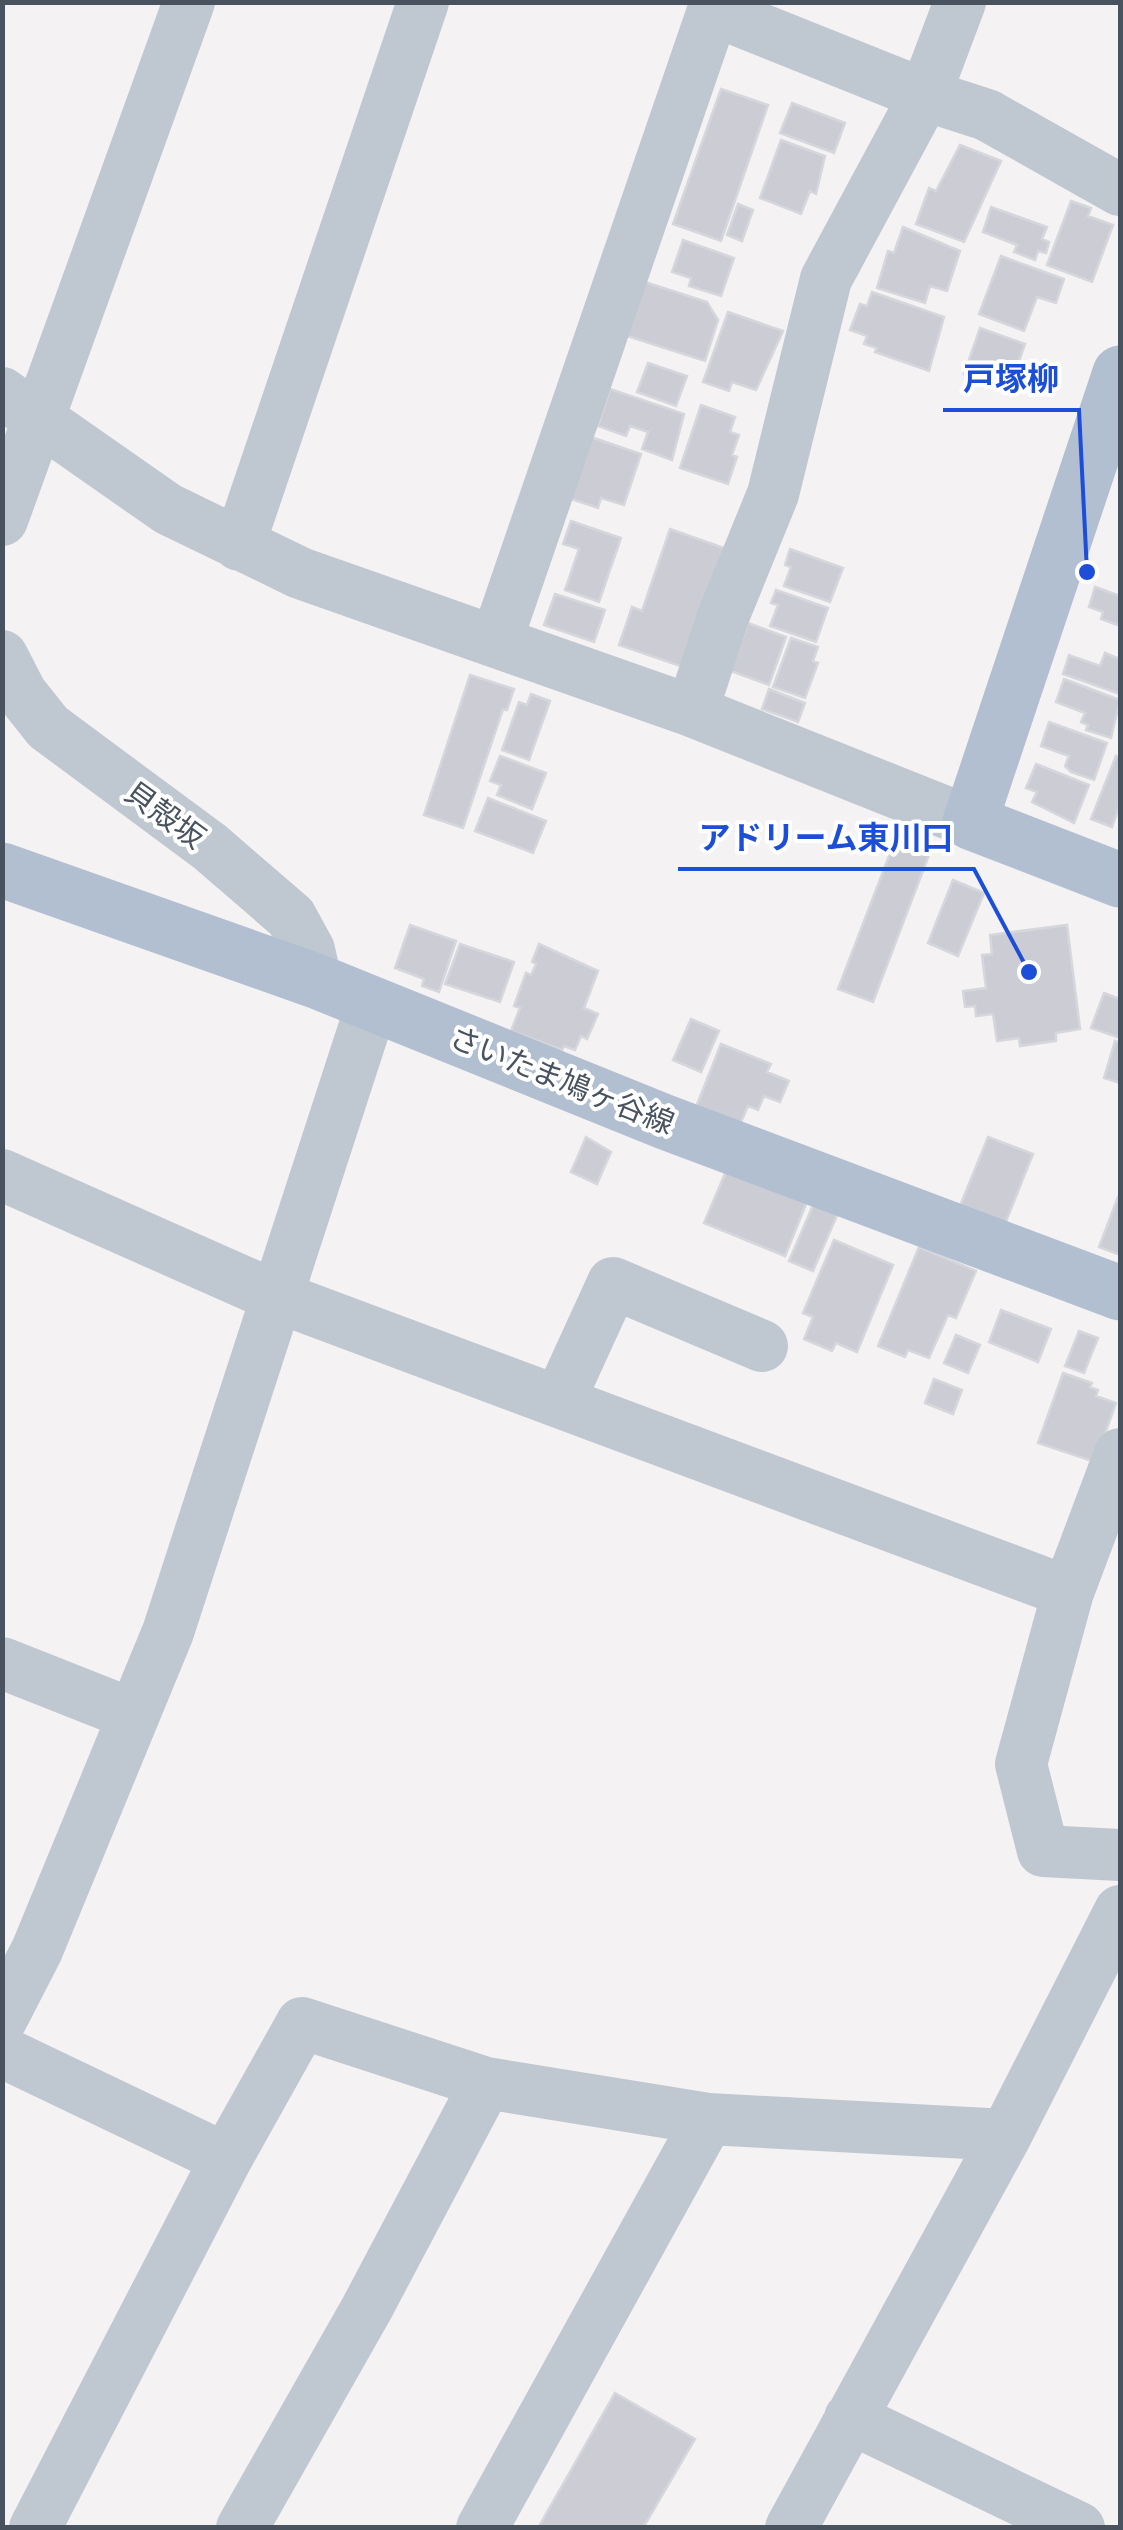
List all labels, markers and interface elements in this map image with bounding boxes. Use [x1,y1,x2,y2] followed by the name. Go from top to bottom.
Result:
[943,348,1079,410] callout: 戸塚柳
[963,358,1059,400] text: 戸塚柳
[117,773,213,857] street label: 貝殻坂
[678,807,974,869] callout: アドリーム東川口
[698,817,954,859] text: アドリーム東川口
[444,1017,680,1143] street label: さいたま鳩ヶ谷線

